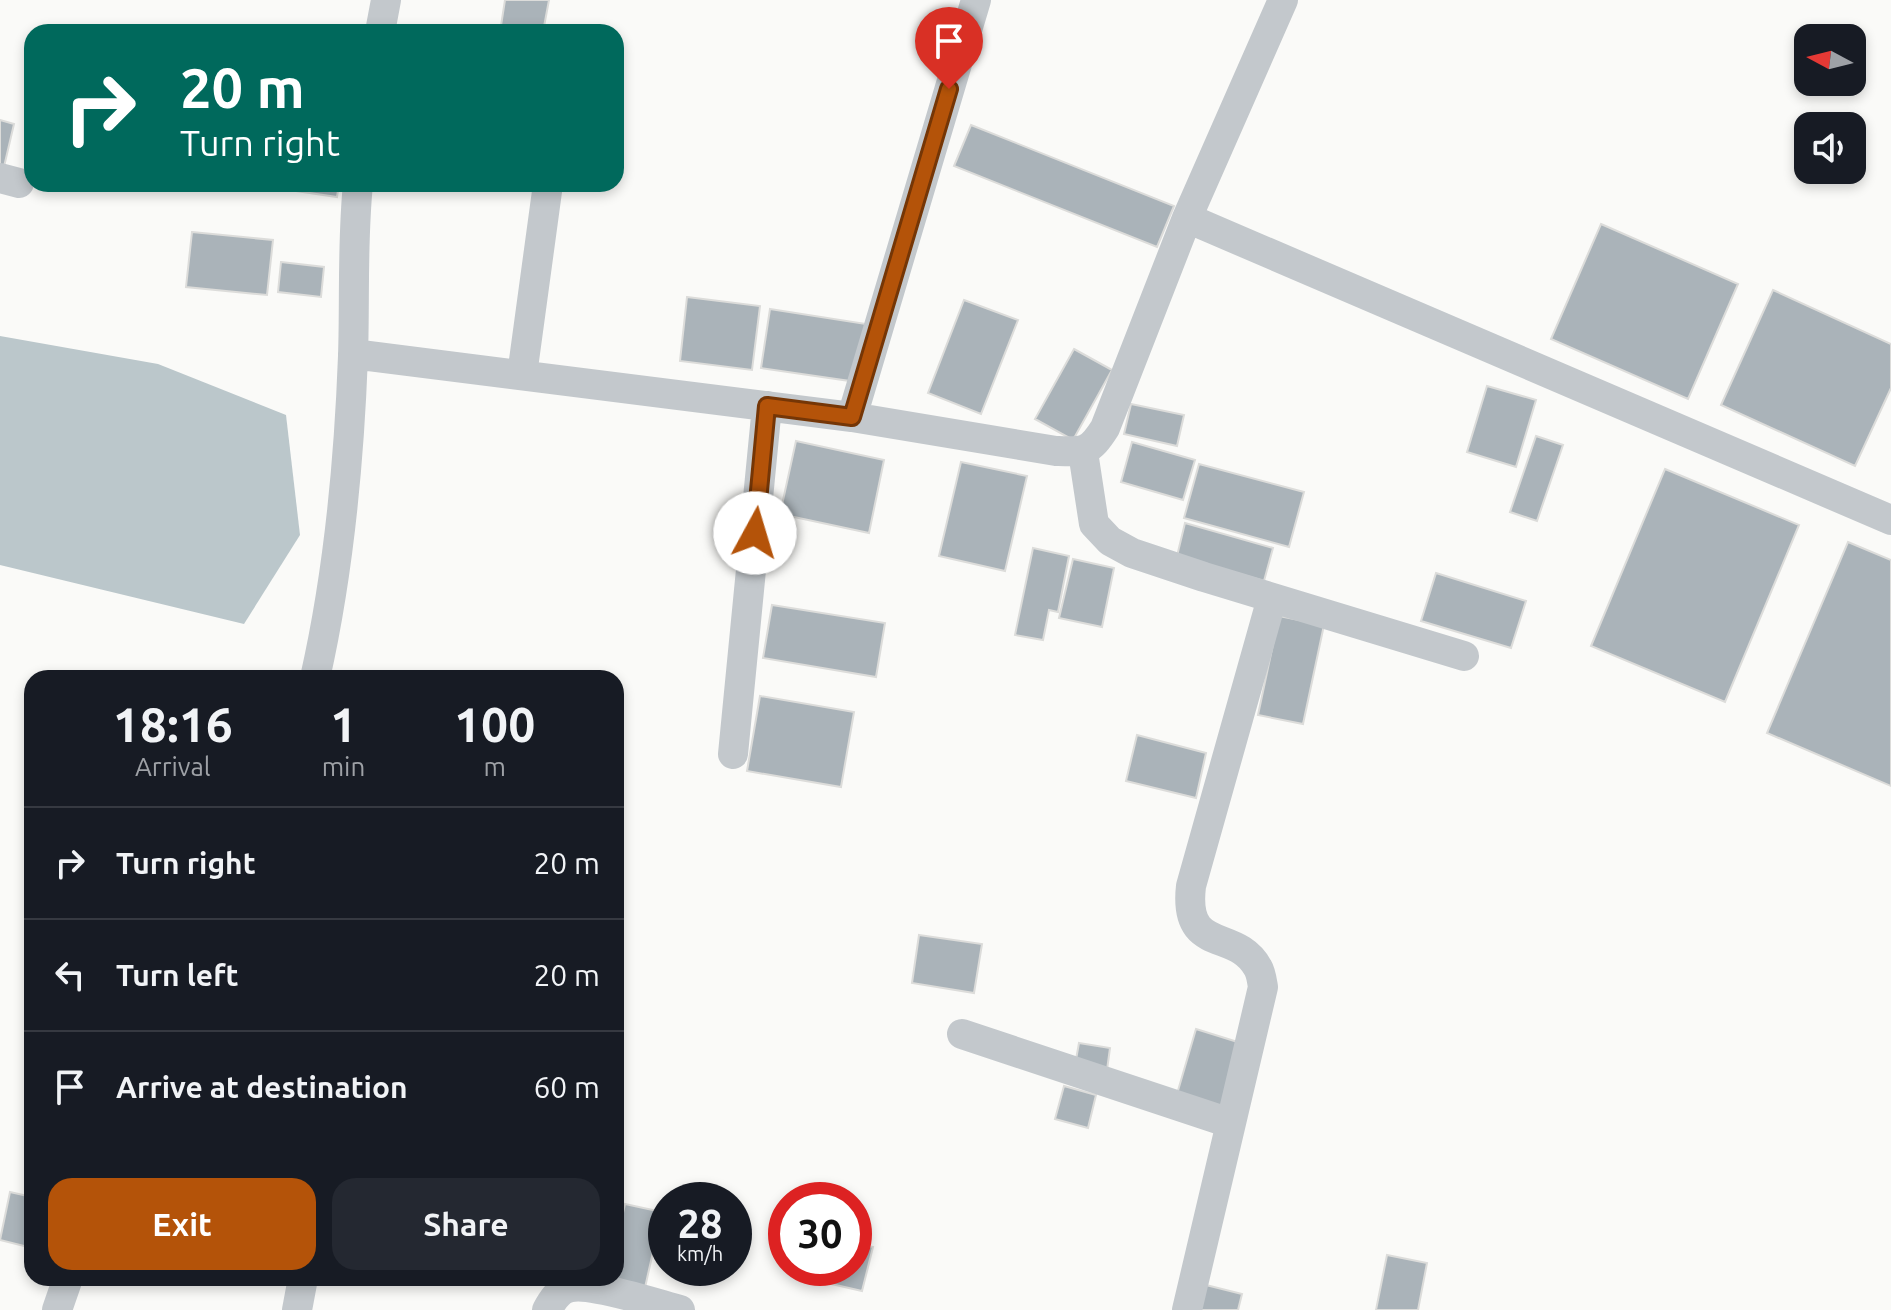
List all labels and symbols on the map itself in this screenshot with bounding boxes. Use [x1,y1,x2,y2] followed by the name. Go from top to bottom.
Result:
[915,7,983,89] pin
[1794,24,1866,96] north arrow
[713,491,797,575] position arrow
[768,1182,872,1286] speed limit sign: 30

